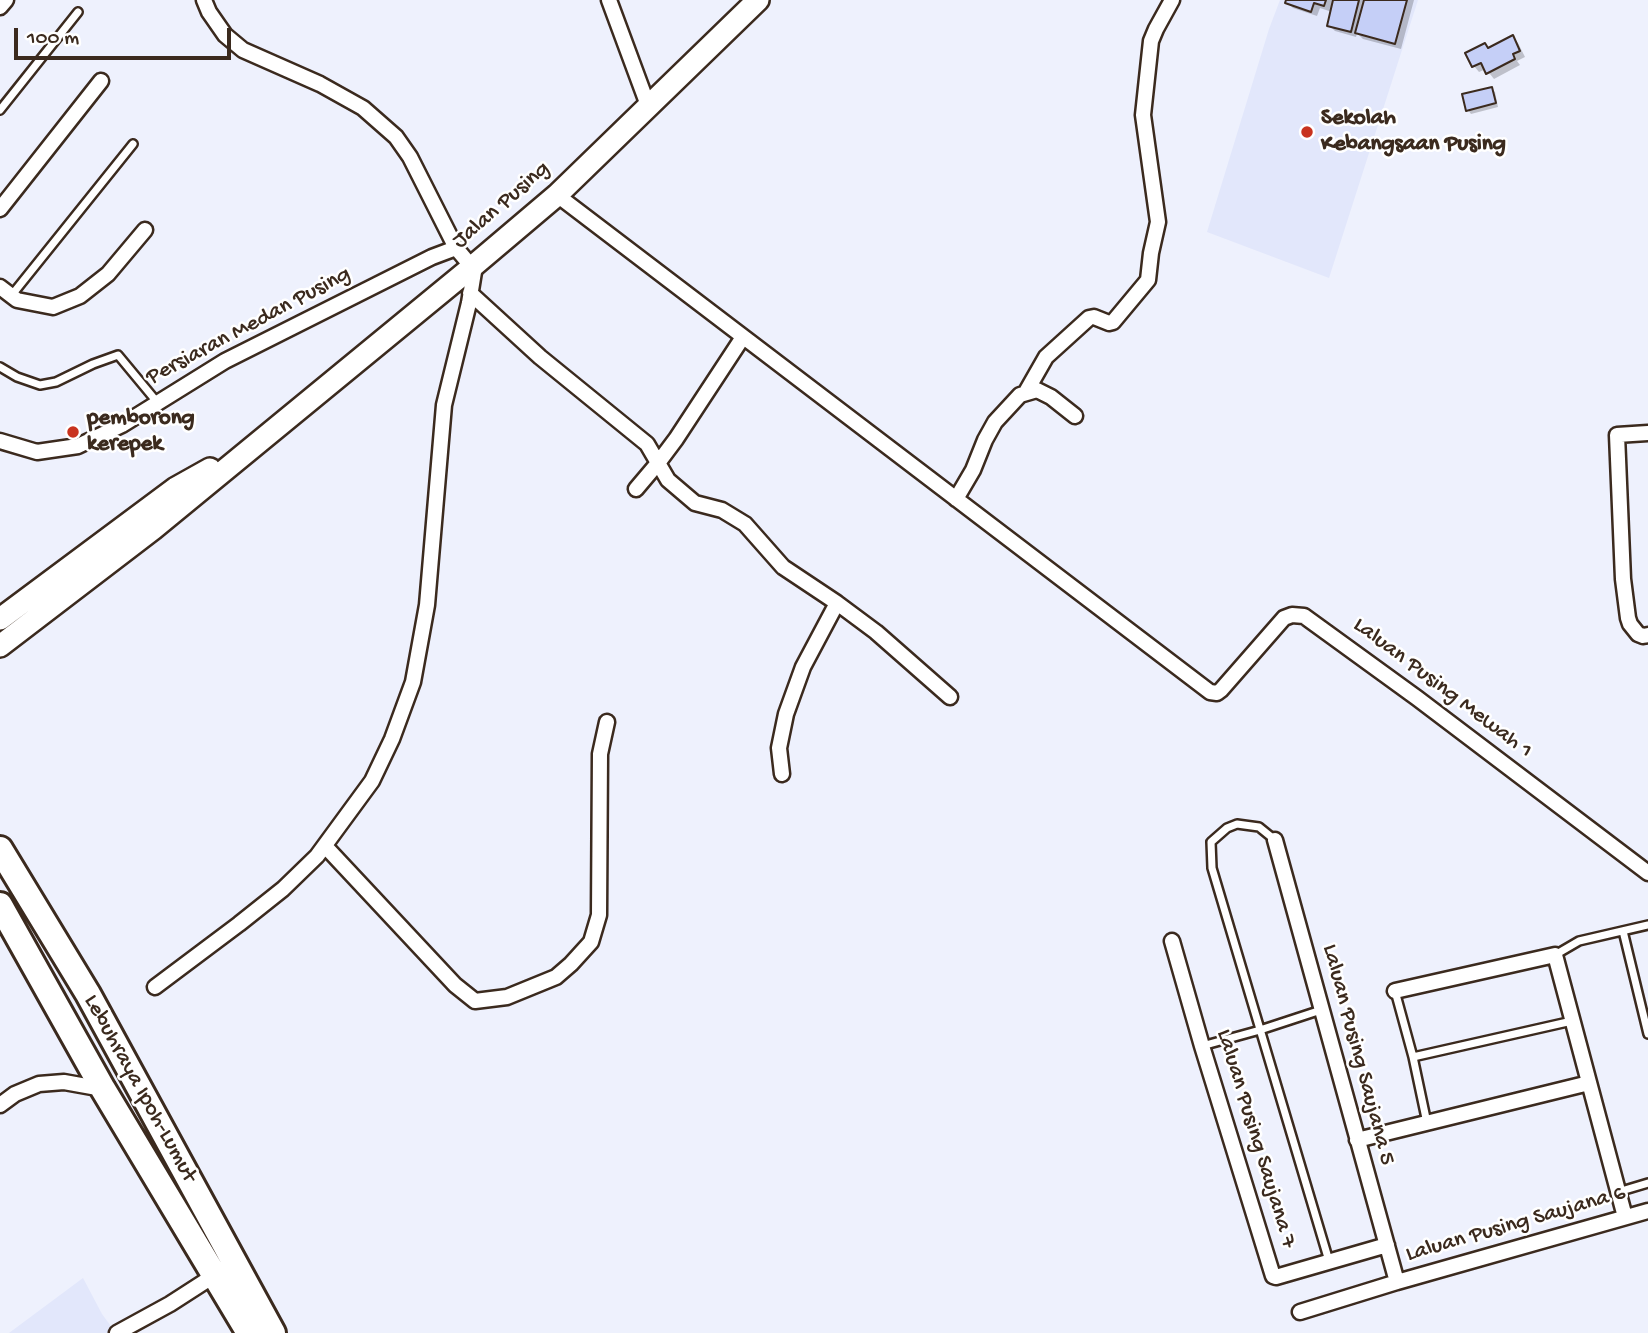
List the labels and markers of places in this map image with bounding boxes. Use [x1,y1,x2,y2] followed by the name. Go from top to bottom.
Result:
[1321,105,1506,159] place label: Sekolah Kebangsaan Pusing
[1299,124,1315,140] marker: Sekolah Kebangsaan Pusing
[87,405,195,459] place label: pemborong kerepek
[65,424,81,440] marker: pemborong kerepek

